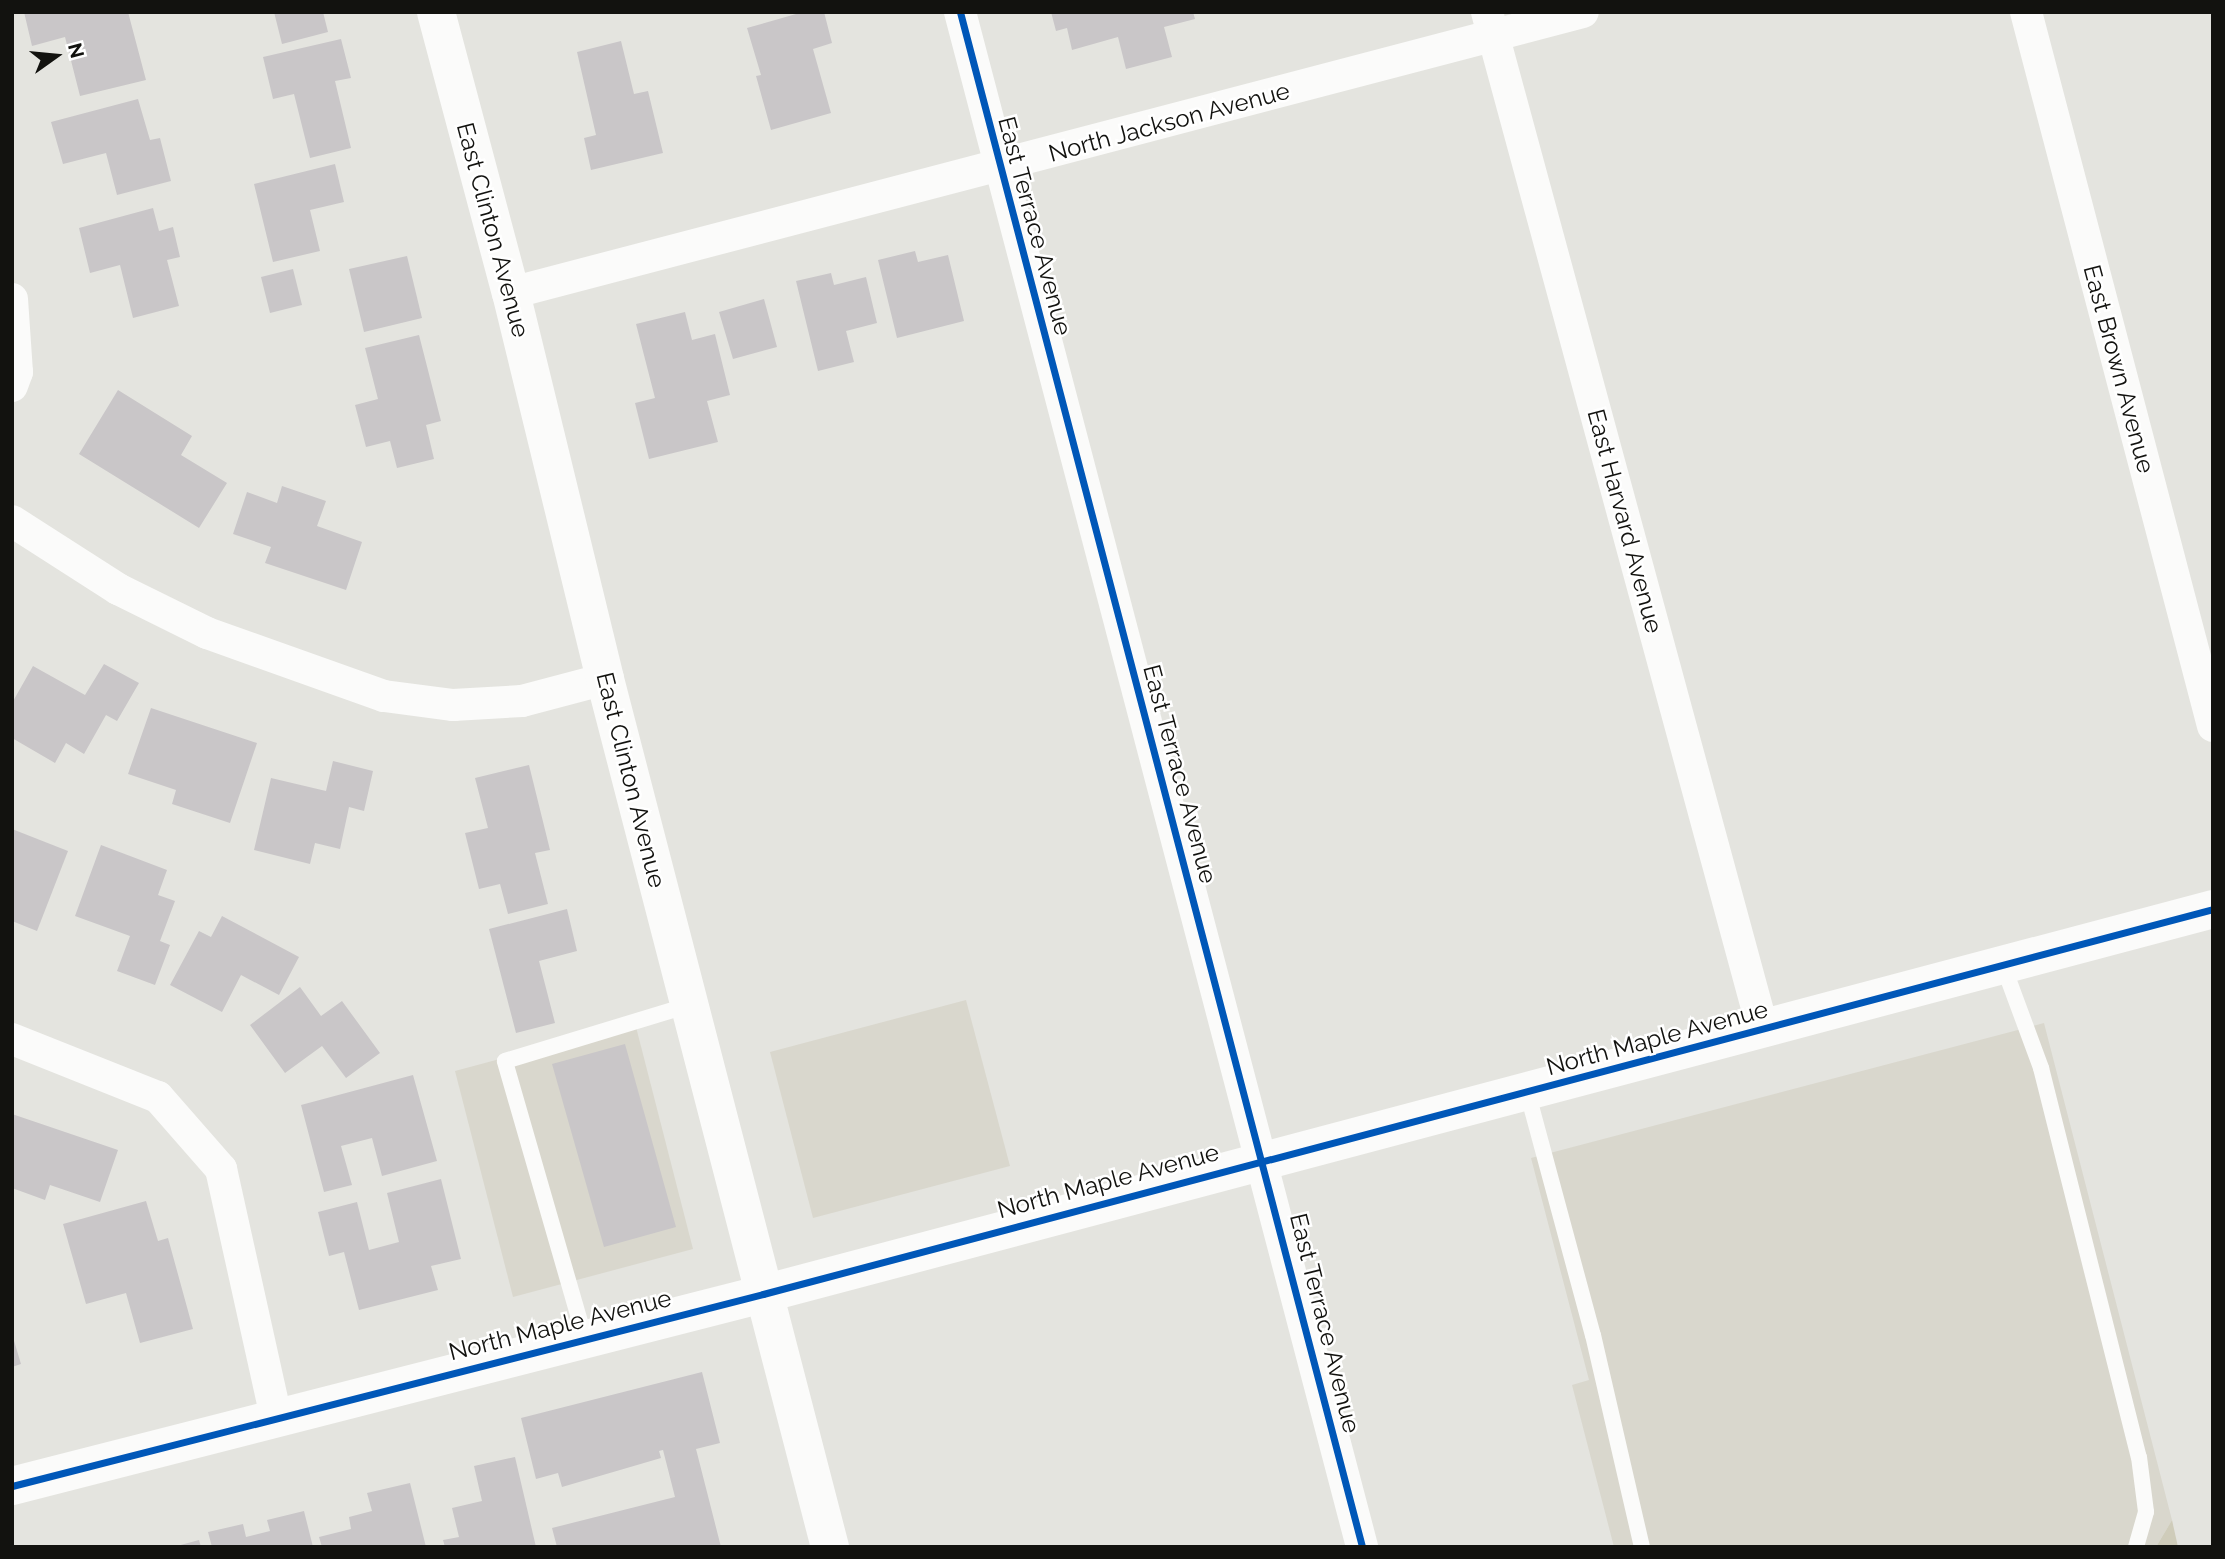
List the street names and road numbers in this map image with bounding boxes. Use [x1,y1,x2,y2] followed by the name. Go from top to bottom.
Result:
[1045,76,1293,168] street label: North Jackson Avenue
[992,113,1078,339] street label: East Terrace Avenue
[450,119,536,341] street label: East Clinton Avenue
[2077,261,2161,477] street label: East Brown Avenue
[1581,406,1669,636] street label: East Harvard Avenue
[1137,661,1223,887] street label: East Terrace Avenue
[590,669,672,891] street label: East Clinton Avenue
[1543,994,1771,1082] street label: North Maple Avenue
[994,1137,1222,1225] street label: North Maple Avenue
[1284,1209,1366,1437] street label: East Terrace Avenue
[445,1283,675,1367] street label: North Maple Avenue

